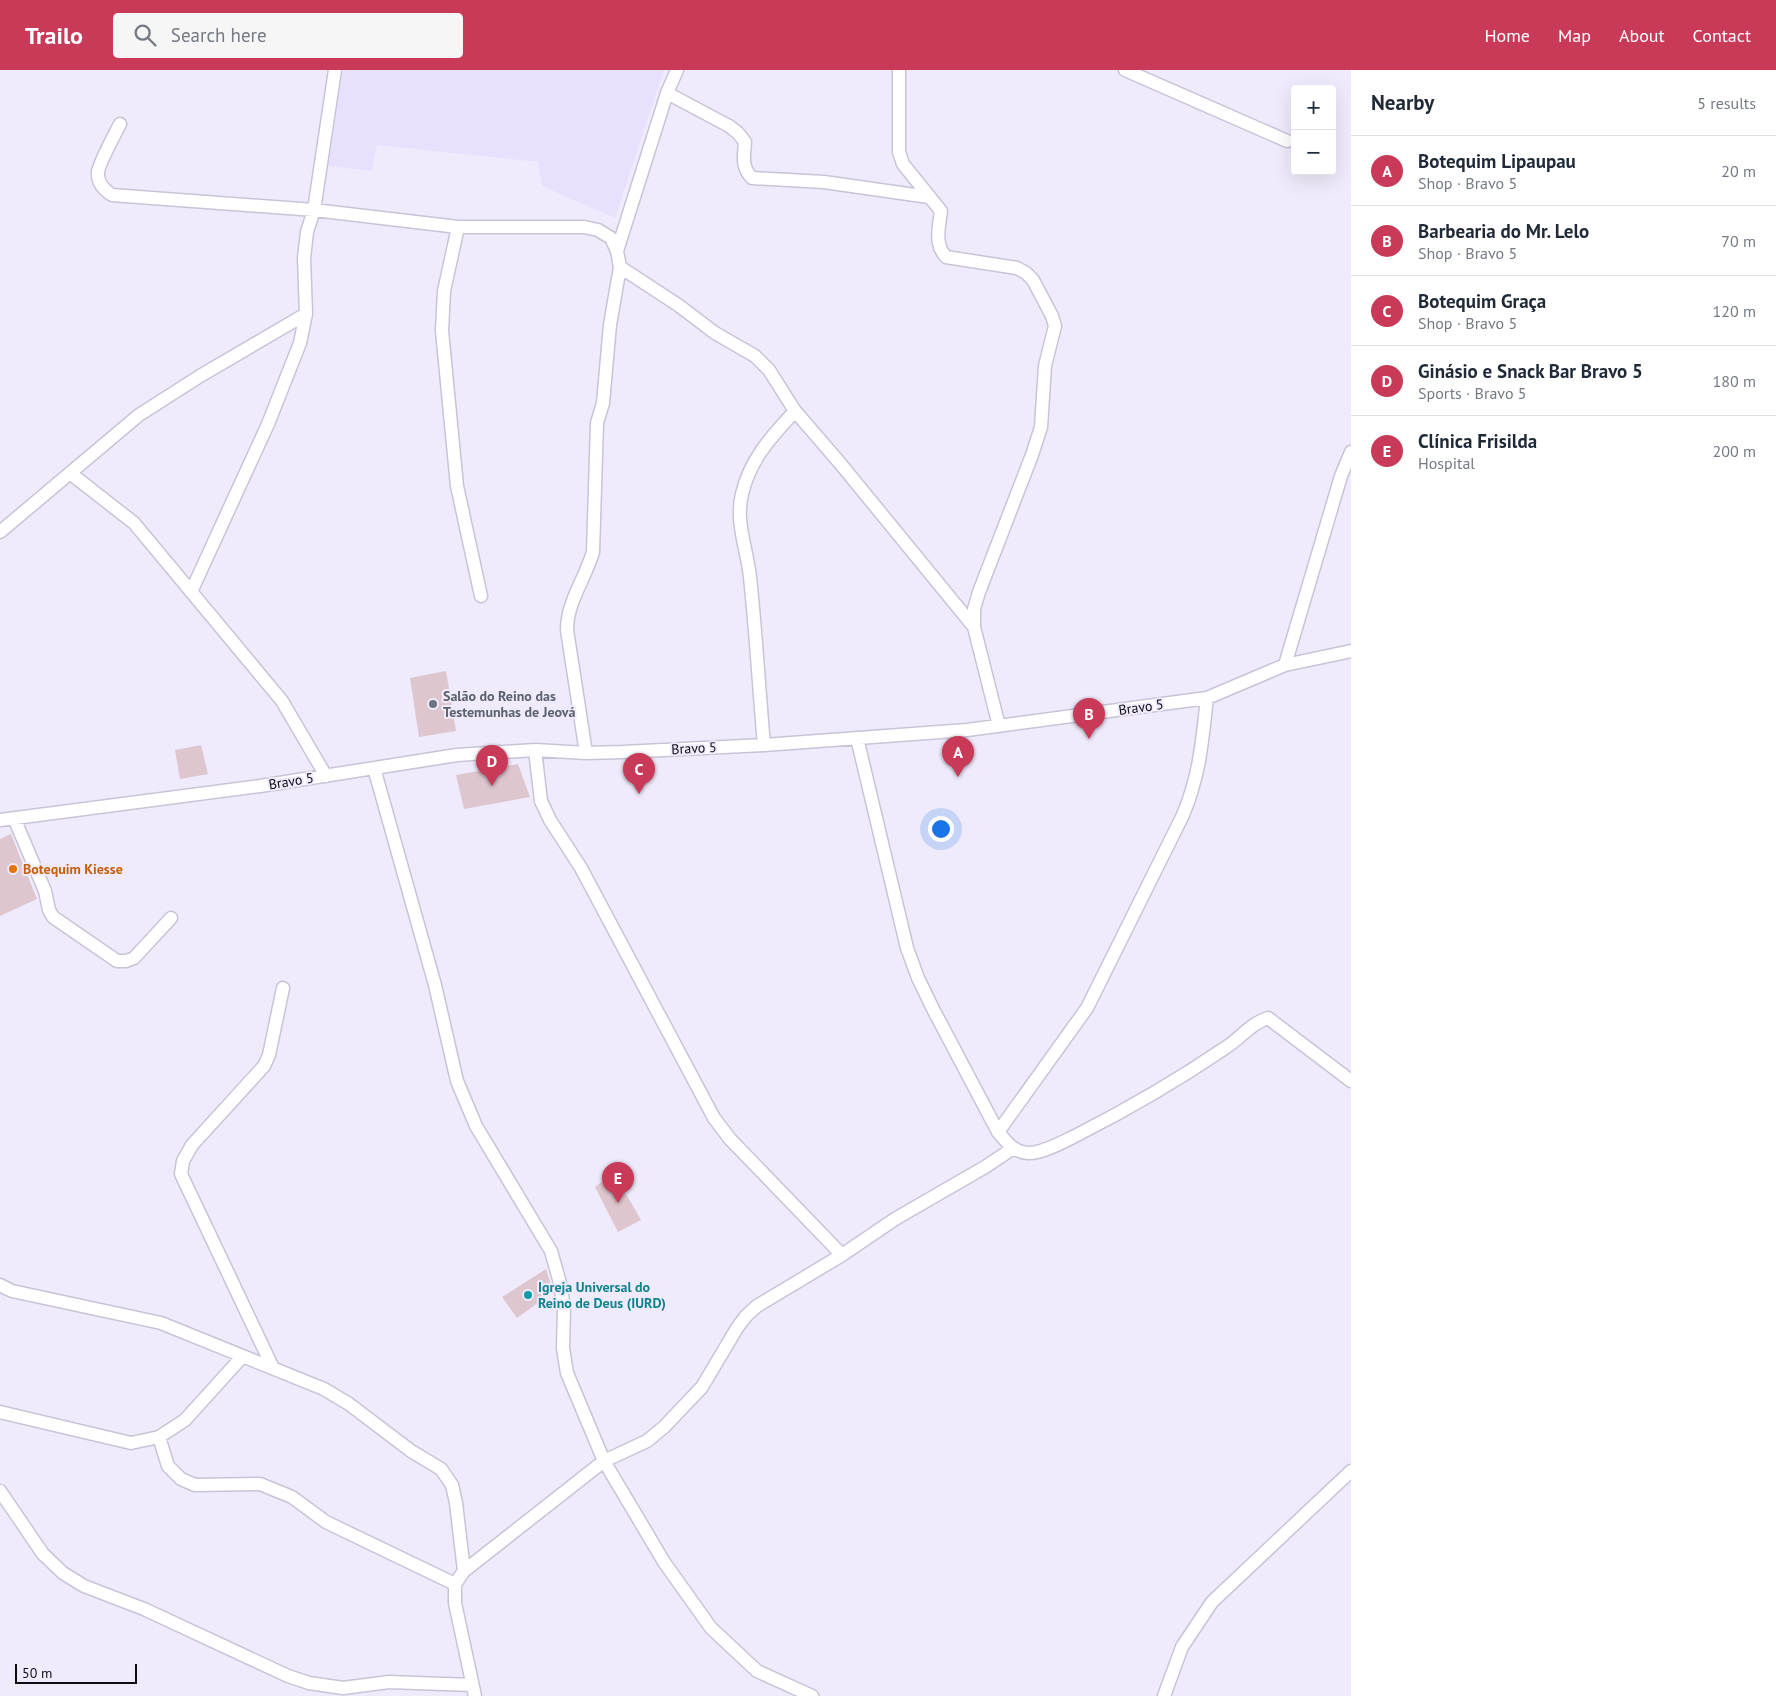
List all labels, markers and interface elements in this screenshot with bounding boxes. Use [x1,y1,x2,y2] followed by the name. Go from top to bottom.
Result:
[113,13,463,58] search box
[25,20,83,51] text: Trailo
[131,21,159,49] icon: search
[171,23,267,47] text: Search here
[1484,24,1530,47] text: Home
[1558,24,1591,47] text: Map
[1619,24,1665,47] text: About
[1693,24,1751,47] text: Contact
[1291,85,1336,175] map controls
[1291,85,1336,130] button: +
[1371,89,1434,116] text: Nearby
[1697,93,1756,113] text: 5 results
[1291,130,1336,175] button: −
[1418,149,1576,173] text: Botequim Lipaupau
[1382,161,1392,181] text: A
[1721,161,1756,181] text: 20 m
[1418,173,1517,193] text: Shop · Bravo 5
[1418,219,1589,243] text: Barbearia do Mr. Lelo
[1382,231,1392,251] text: B
[1721,231,1756,251] text: 70 m
[1418,243,1517,263] text: Shop · Bravo 5
[1418,289,1546,313] text: Botequim Graça
[1383,301,1391,321] text: C
[1713,301,1756,321] text: 120 m
[1418,313,1517,333] text: Shop · Bravo 5
[1418,359,1643,383] text: Ginásio e Snack Bar Bravo 5
[1382,371,1392,391] text: D
[1713,371,1756,391] text: 180 m
[1418,383,1526,403] text: Sports · Bravo 5
[1418,429,1537,453] text: Clínica Frisilda
[1383,441,1391,461] text: E
[1713,441,1756,461] text: 200 m
[1418,453,1475,473] text: Hospital
[443,687,576,721] place label: Salão do Reino das Testemunhas de Jeová
[1117,695,1165,719] street label: Bravo 5
[427,698,439,710] marker: Salão do Reino das Testemunhas de Jeová
[1073,698,1105,739] pin: B
[942,736,974,777] pin: A
[671,738,717,758] street label: Bravo 5
[476,745,508,786] pin: D
[623,753,655,794] pin: C
[267,769,315,793] street label: Bravo 5
[928,816,954,842] your location
[23,860,123,878] place label: Botequim Kiesse
[7,863,19,875] marker: Botequim Kiesse
[602,1162,634,1203] pin: E
[538,1278,666,1312] place label: Igreja Universal do Reino de Deus (IURD)
[522,1289,534,1301] marker: Igreja Universal do Reino de Deus (IURD)
[15,1661,138,1684] scale bar
[22,1664,52,1682] text: 50 m

